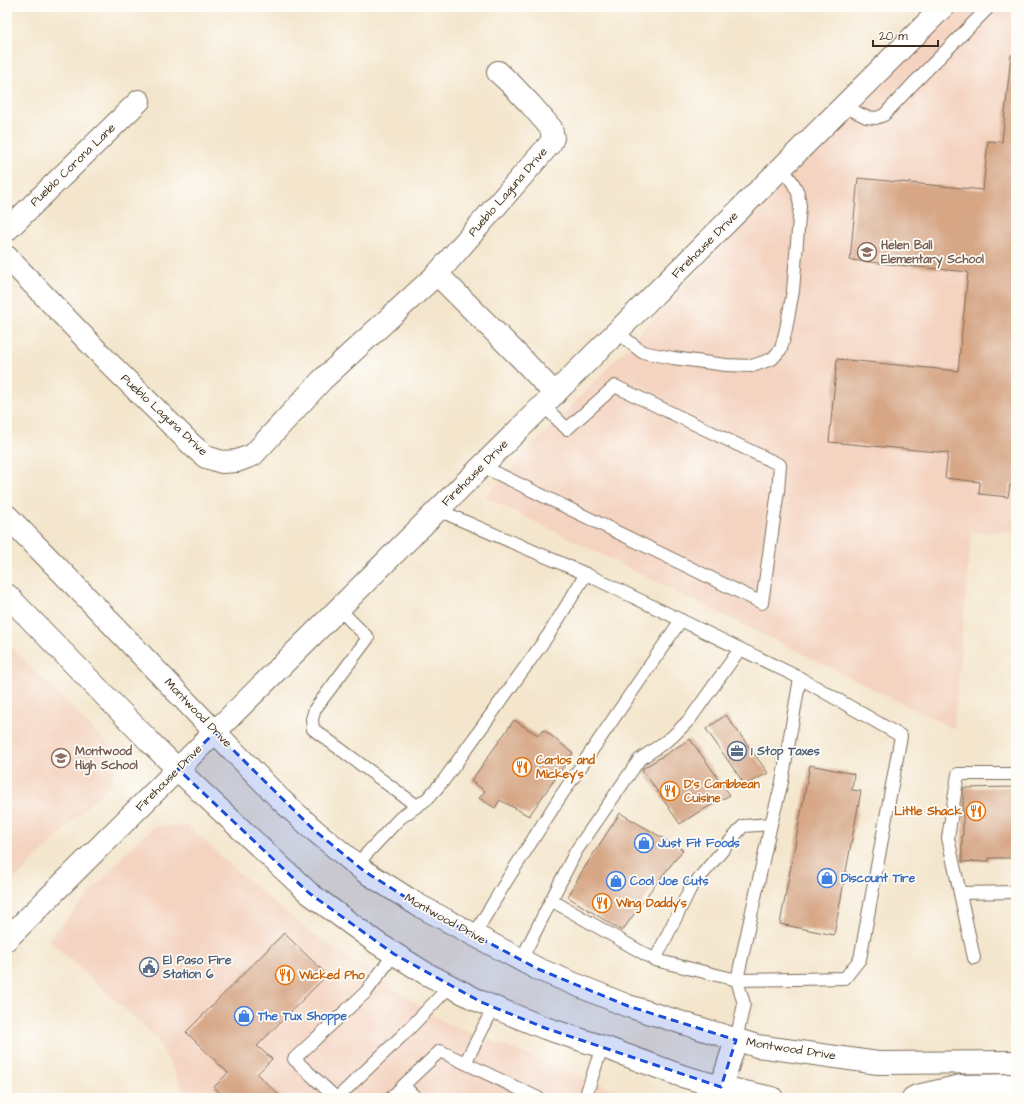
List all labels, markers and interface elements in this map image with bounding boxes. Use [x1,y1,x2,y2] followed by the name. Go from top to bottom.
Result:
[873,22,938,48] scale bar
[879,28,908,45] text: 20 m
[27,119,120,210] street label: Pueblo Corona Lane
[465,143,553,241] street label: Pueblo Laguna Drive
[668,207,743,282] street label: Firehouse Drive
[881,237,984,269] place label: Helen Ball Elementary School
[856,241,878,263] school or university icon: Helen Ball Elementary School
[116,370,211,461] street label: Pueblo Laguna Drive
[438,435,513,510] street label: Firehouse Drive
[160,675,236,752] street label: Montwood Drive
[132,740,207,815] street label: Firehouse Drive
[726,740,748,762] office icon: 1 Stop Taxes
[75,743,138,776] place label: Montwood High School
[751,743,820,761] place label: 1 Stop Taxes
[50,747,72,769] school or university icon: Montwood High School
[536,752,596,784] place label: Carlos and Mickey's
[511,756,533,778] restaurant icon: Carlos and Mickey's
[684,776,760,807] place label: D's Caribbean Cuisine
[659,780,681,802] restaurant icon: D's Caribbean Cuisine
[965,800,987,822] restaurant icon: Little Shack
[894,803,963,820] place label: Little Shack
[633,832,655,854] shop icon: Just Fit Foods
[657,835,740,852] place label: Just Fit Foods
[816,867,838,889] shop icon: Discount Tire
[605,870,627,892] shop icon: Cool Joe Cuts
[841,870,916,887] place label: Discount Tire
[630,873,709,890] place label: Cool Joe Cuts
[401,890,489,949] street label: Montwood Drive
[591,892,613,914] restaurant icon: Wing Daddy's
[615,895,687,914] place label: Wing Daddy's
[162,952,232,983] place label: El Paso Fire Station 6
[138,956,160,978] public building icon: El Paso Fire Station 6
[274,964,296,986] restaurant icon: Wicked Pho
[298,967,365,984] place label: Wicked Pho
[233,1005,255,1027] shop icon: The Tux Shoppe
[257,1008,348,1026] place label: The Tux Shoppe
[745,1034,838,1065] street label: Montwood Drive

